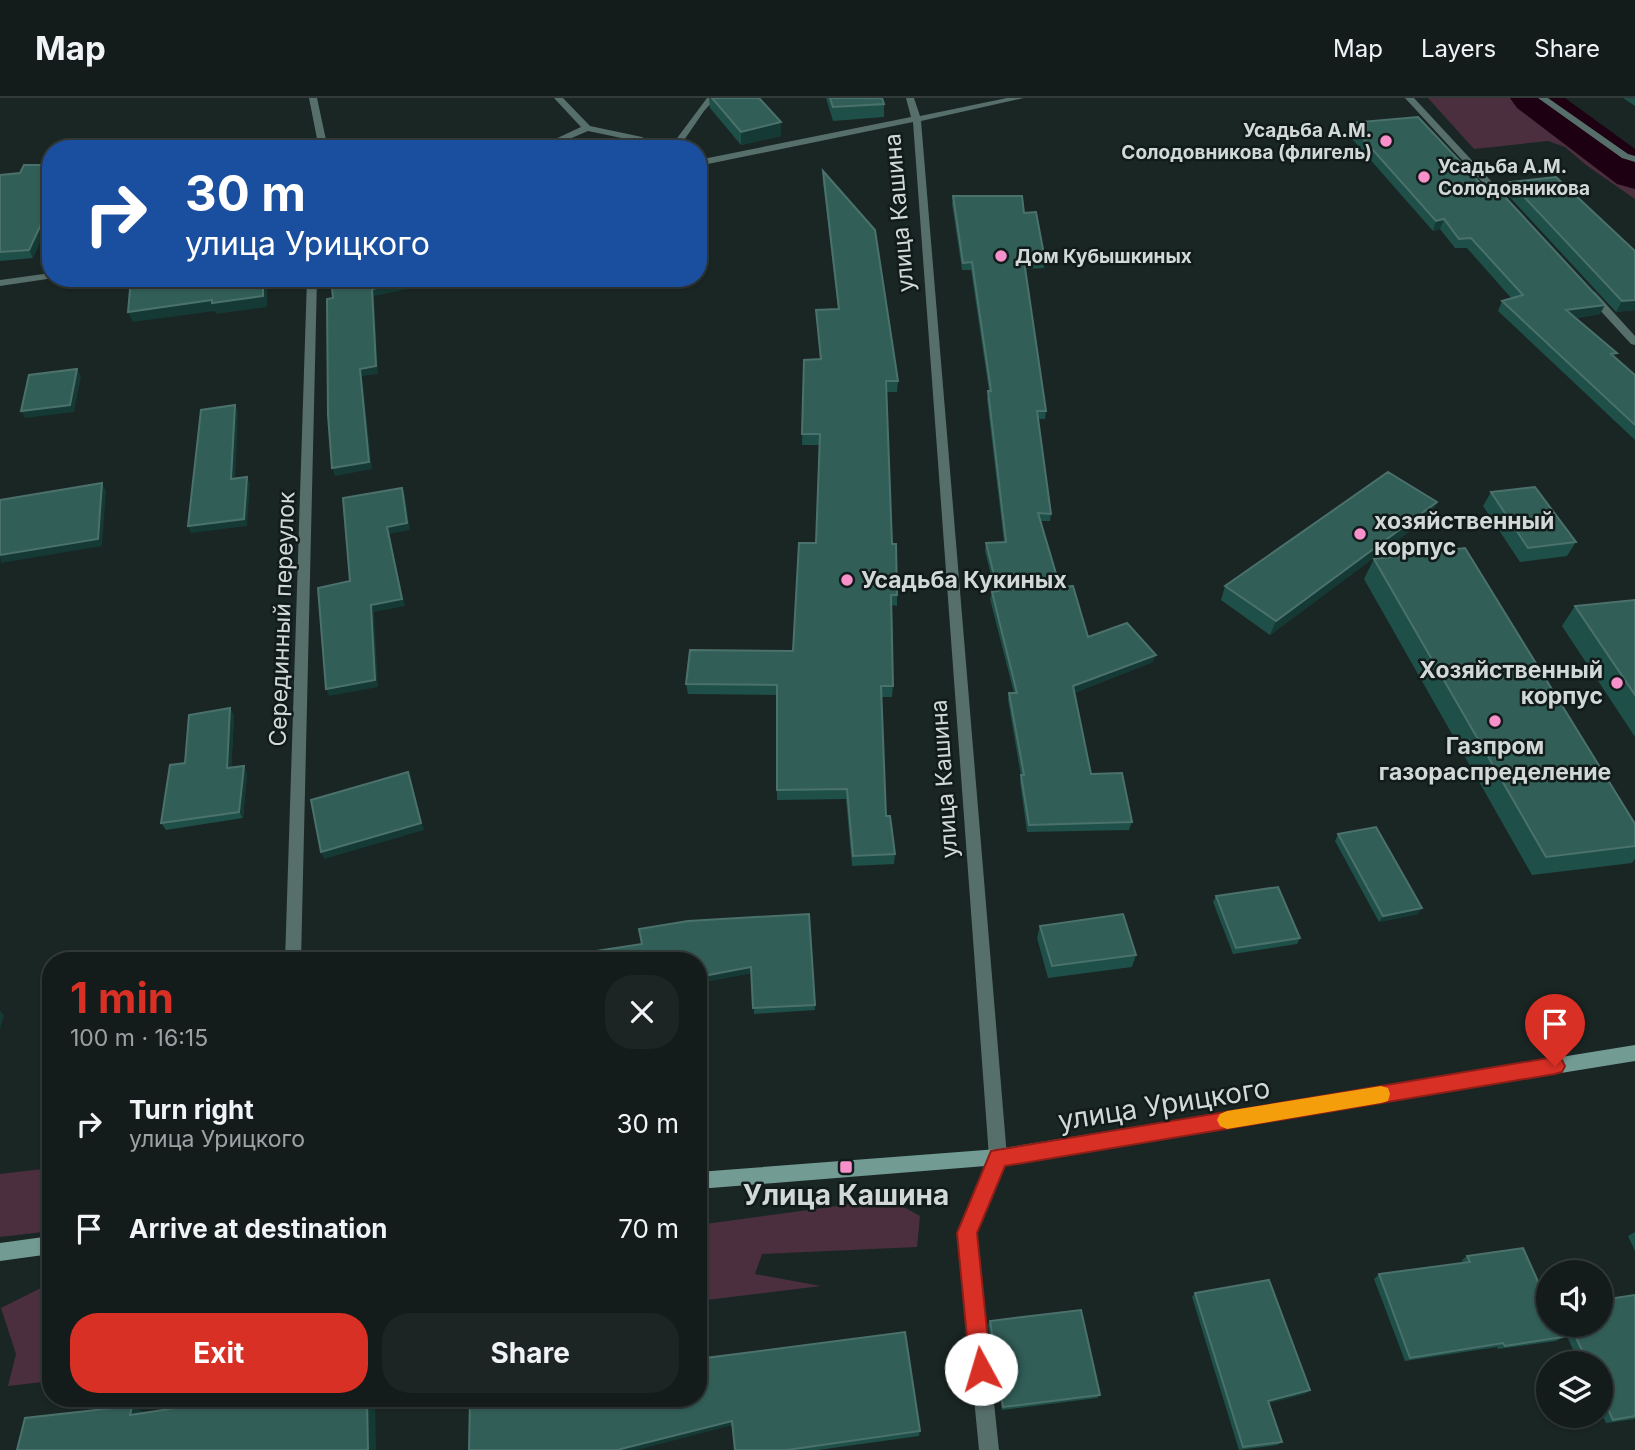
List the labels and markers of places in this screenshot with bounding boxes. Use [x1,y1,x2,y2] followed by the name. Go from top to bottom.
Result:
[1121,119,1372,164] place label: Усадьба А.М. Солодовникова (флигель)
[1378,133,1394,149] marker: Усадьба А.М. Солодовникова (флигель)
[1438,155,1590,200] place label: Усадьба А.М. Солодовникова
[1416,169,1432,185] marker: Усадьба А.М. Солодовникова
[1015,245,1192,268] place label: Дом Кубышкиных
[993,248,1009,264] marker: Дом Кубышкиных
[1374,507,1554,561] place label: хозяйственный корпус
[1352,526,1368,542] marker: хозяйственный корпус
[861,566,1067,594] place label: Усадьба Кукиных
[839,572,855,588] marker: Усадьба Кукиных
[1419,656,1603,710] place label: Хозяйственный корпус
[1609,675,1625,691] marker: Хозяйственный корпус
[1487,713,1503,729] marker: Газпром газораспределение
[1379,732,1611,786] place label: Газпром газораспределение
[1525,994,1585,1066] pin
[838,1159,854,1175] marker: Улица Кашина
[743,1178,949,1212] place label: Улица Кашина

